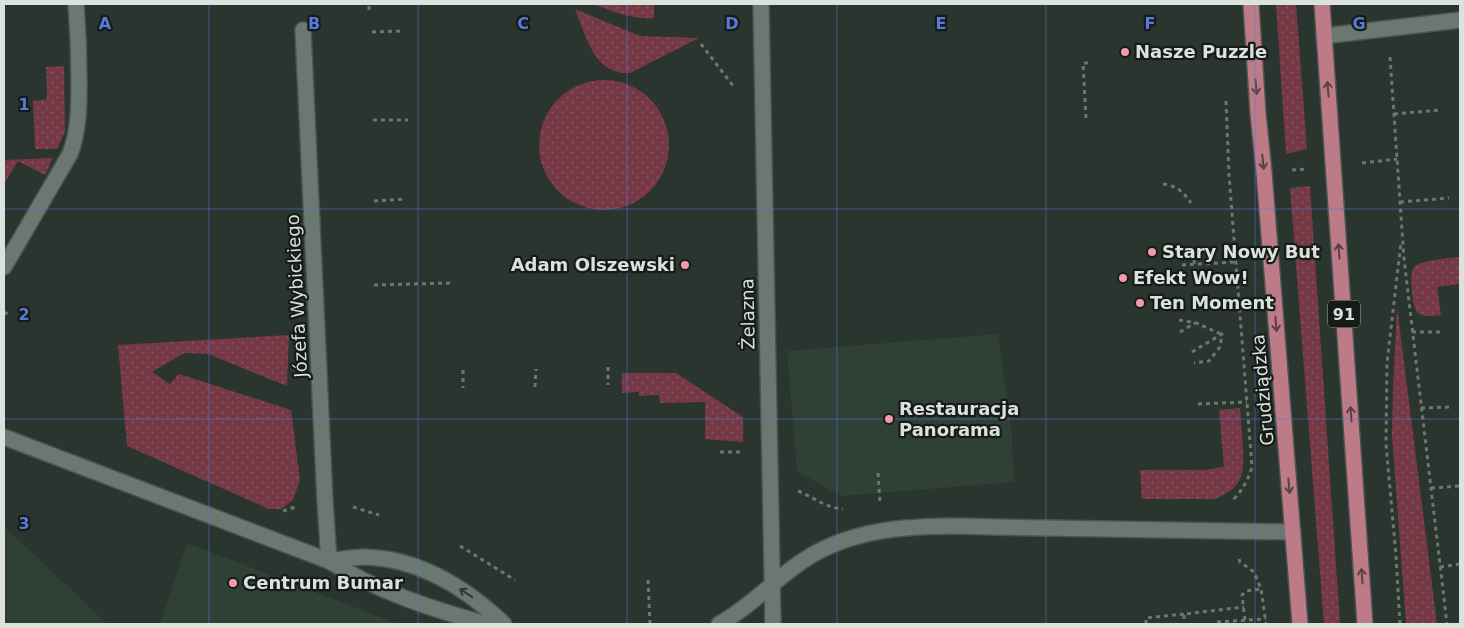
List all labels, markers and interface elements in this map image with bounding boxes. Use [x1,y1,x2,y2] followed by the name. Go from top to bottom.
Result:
[99,14,112,33] text: A
[308,14,320,33] text: B
[517,14,529,33] text: C
[725,14,739,33] text: D
[936,14,946,33] text: E
[1145,14,1155,33] text: F
[1352,14,1366,33] text: G
[1135,41,1267,62] place label: Nasze Puzzle
[1119,46,1131,58] marker: Nasze Puzzle
[1252,79,1261,95] one-way arrow
[1323,82,1332,98] one-way arrow
[18,95,30,114] text: 1
[1258,153,1268,169] one-way arrow
[282,214,311,379] street label: Józefa Wybickiego
[1162,241,1320,262] place label: Stary Nowy But
[1335,244,1344,260] one-way arrow
[1146,246,1158,258] marker: Stary Nowy But
[511,254,675,275] place label: Adam Olszewski
[679,259,691,271] marker: Adam Olszewski
[1133,267,1249,288] place label: Efekt Wow!
[1117,272,1129,284] marker: Efekt Wow!
[736,278,759,350] street label: Żelazna
[1150,292,1274,313] place label: Ten Moment
[1134,297,1146,309] marker: Ten Moment
[1328,300,1360,328] road number: 91
[18,305,30,324] text: 2
[1272,315,1281,331] one-way arrow
[1247,333,1278,447] street label: Grudziądzka
[899,398,1019,440] place label: Restauracja Panorama
[1346,406,1355,422] one-way arrow
[883,413,895,425] marker: Restauracja Panorama
[1284,477,1294,493] one-way arrow
[18,514,30,533] text: 3
[1357,568,1367,584] one-way arrow
[243,572,403,593] place label: Centrum Bumar
[227,577,239,589] marker: Centrum Bumar
[460,588,474,598] one-way arrow

